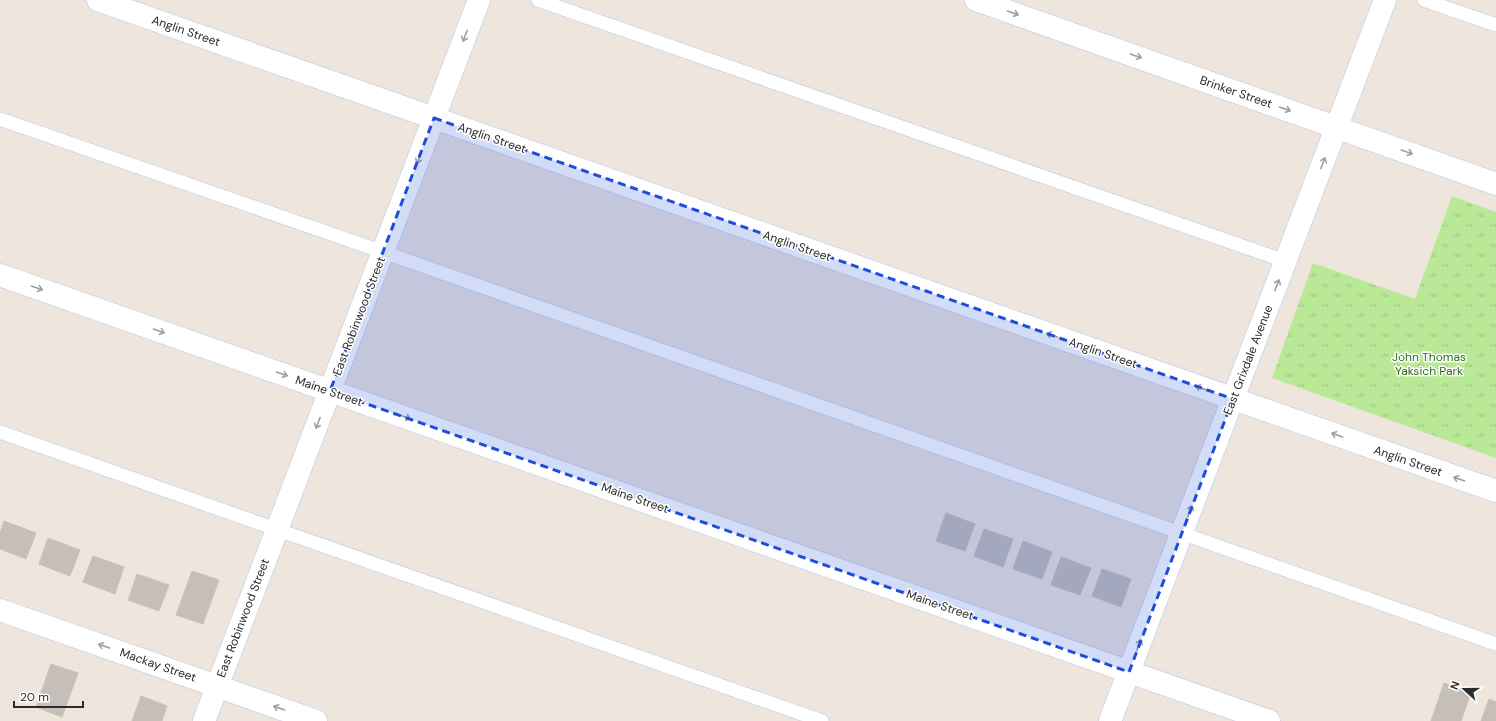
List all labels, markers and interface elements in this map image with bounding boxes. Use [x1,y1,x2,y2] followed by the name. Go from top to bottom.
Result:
[1006,10,1019,17] one-way arrow
[150,12,223,50] street label: Anglin Street
[461,30,469,42] one-way arrow
[1129,53,1142,60] one-way arrow
[1198,72,1275,112] street label: Brinker Street
[1278,105,1290,113] one-way arrow
[456,119,529,157] street label: Anglin Street
[1401,149,1414,156] one-way arrow
[415,151,423,163] one-way arrow
[1319,158,1327,170] one-way arrow
[761,227,834,265] street label: Anglin Street
[329,254,389,378] street label: East Robinwood Street
[1273,279,1281,291] one-way arrow
[30,285,43,292] one-way arrow
[1220,303,1276,417] street label: East Grixdale Avenue
[153,328,166,335] one-way arrow
[1046,331,1058,339] one-way arrow
[1067,334,1140,372] street label: Anglin Street
[1392,349,1466,379] park label: John Thomas Yaksich Park
[276,371,288,379] one-way arrow
[293,372,365,410] street label: Maine Street
[1195,383,1207,391] one-way arrow
[398,414,410,422] one-way arrow
[313,417,321,429] one-way arrow
[1331,431,1343,439] one-way arrow
[1372,442,1445,480] street label: Anglin Street
[1454,474,1466,482] one-way arrow
[599,479,671,517] street label: Maine Street
[1187,505,1195,517] one-way arrow
[213,556,273,680] street label: East Robinwood Street
[904,586,976,624] street label: Maine Street
[1136,640,1144,652] one-way arrow
[98,642,110,650] one-way arrow
[118,644,199,686] street label: Mackay Street
[1444,669,1484,709] north arrow
[1447,679,1463,692] text: N
[14,683,83,709] scale bar
[20,689,49,705] text: 20 m
[273,704,286,711] one-way arrow

